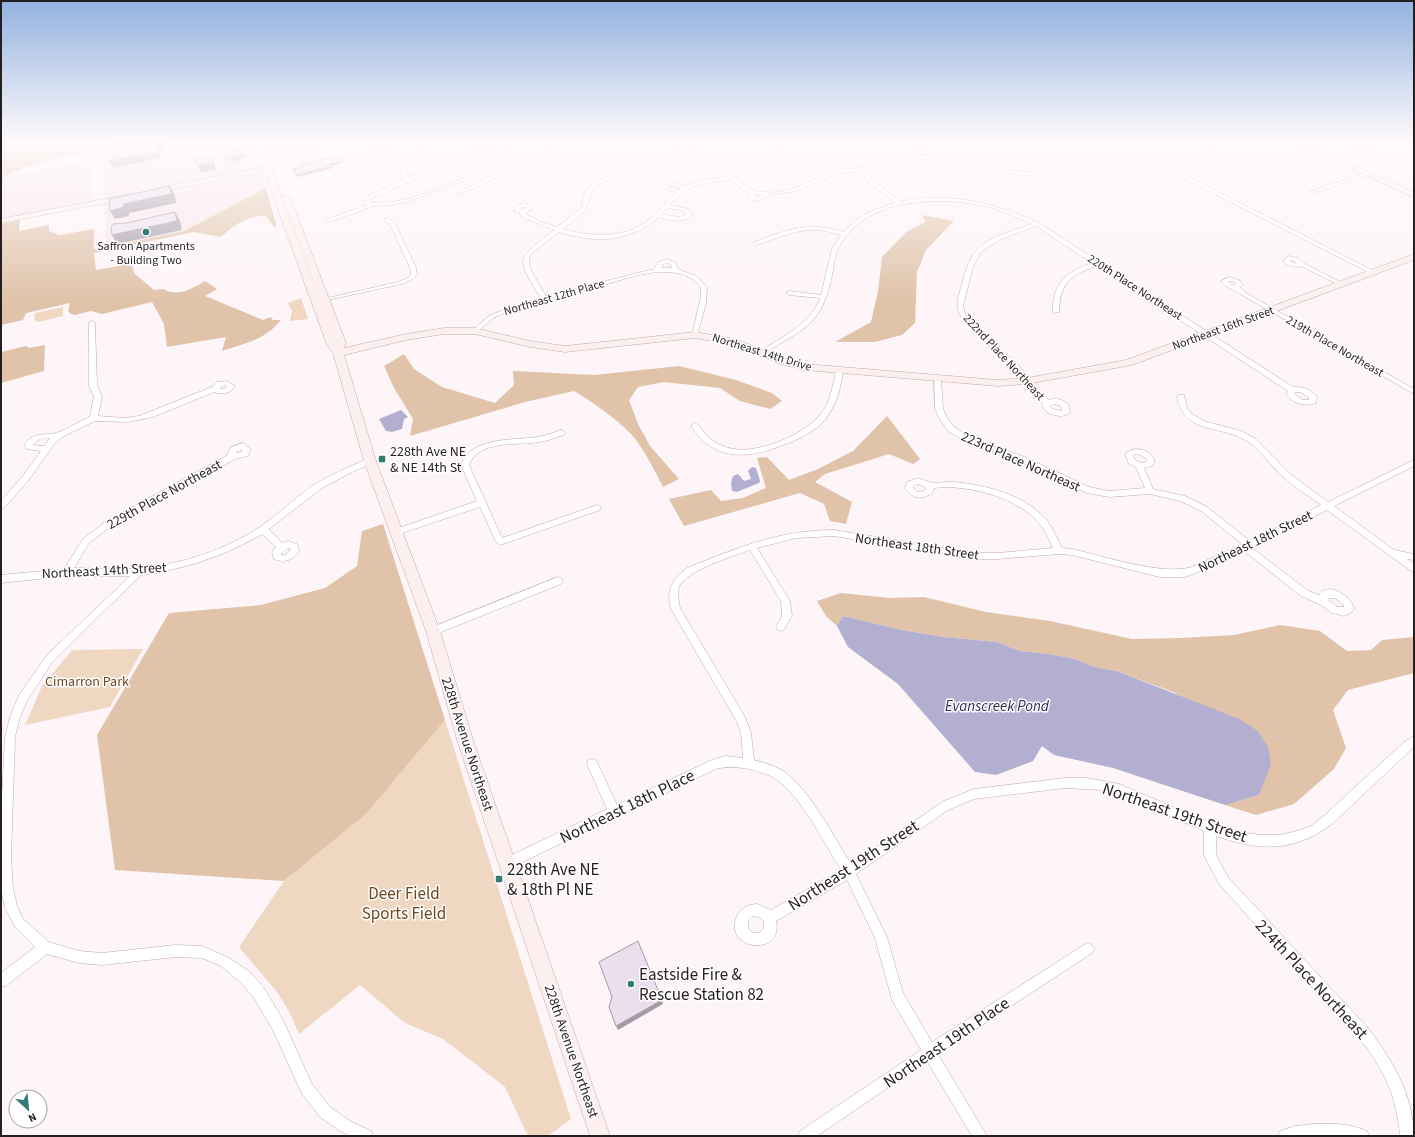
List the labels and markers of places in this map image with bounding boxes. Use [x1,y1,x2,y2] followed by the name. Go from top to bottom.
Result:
[141,227,151,237] marker: Saffron Apartments - Building Two
[97,238,195,269] place label: Saffron Apartments - Building Two
[390,442,466,478] place label: 228th Ave NE & NE 14th St
[377,454,387,464] marker: 228th Ave NE & NE 14th St
[507,858,600,902] place label: 228th Ave NE & 18th Pl NE
[494,874,504,884] marker: 228th Ave NE & 18th Pl NE
[639,963,764,1007] place label: Eastside Fire & Rescue Station 82
[626,979,636,989] marker: Eastside Fire & Rescue Station 82

